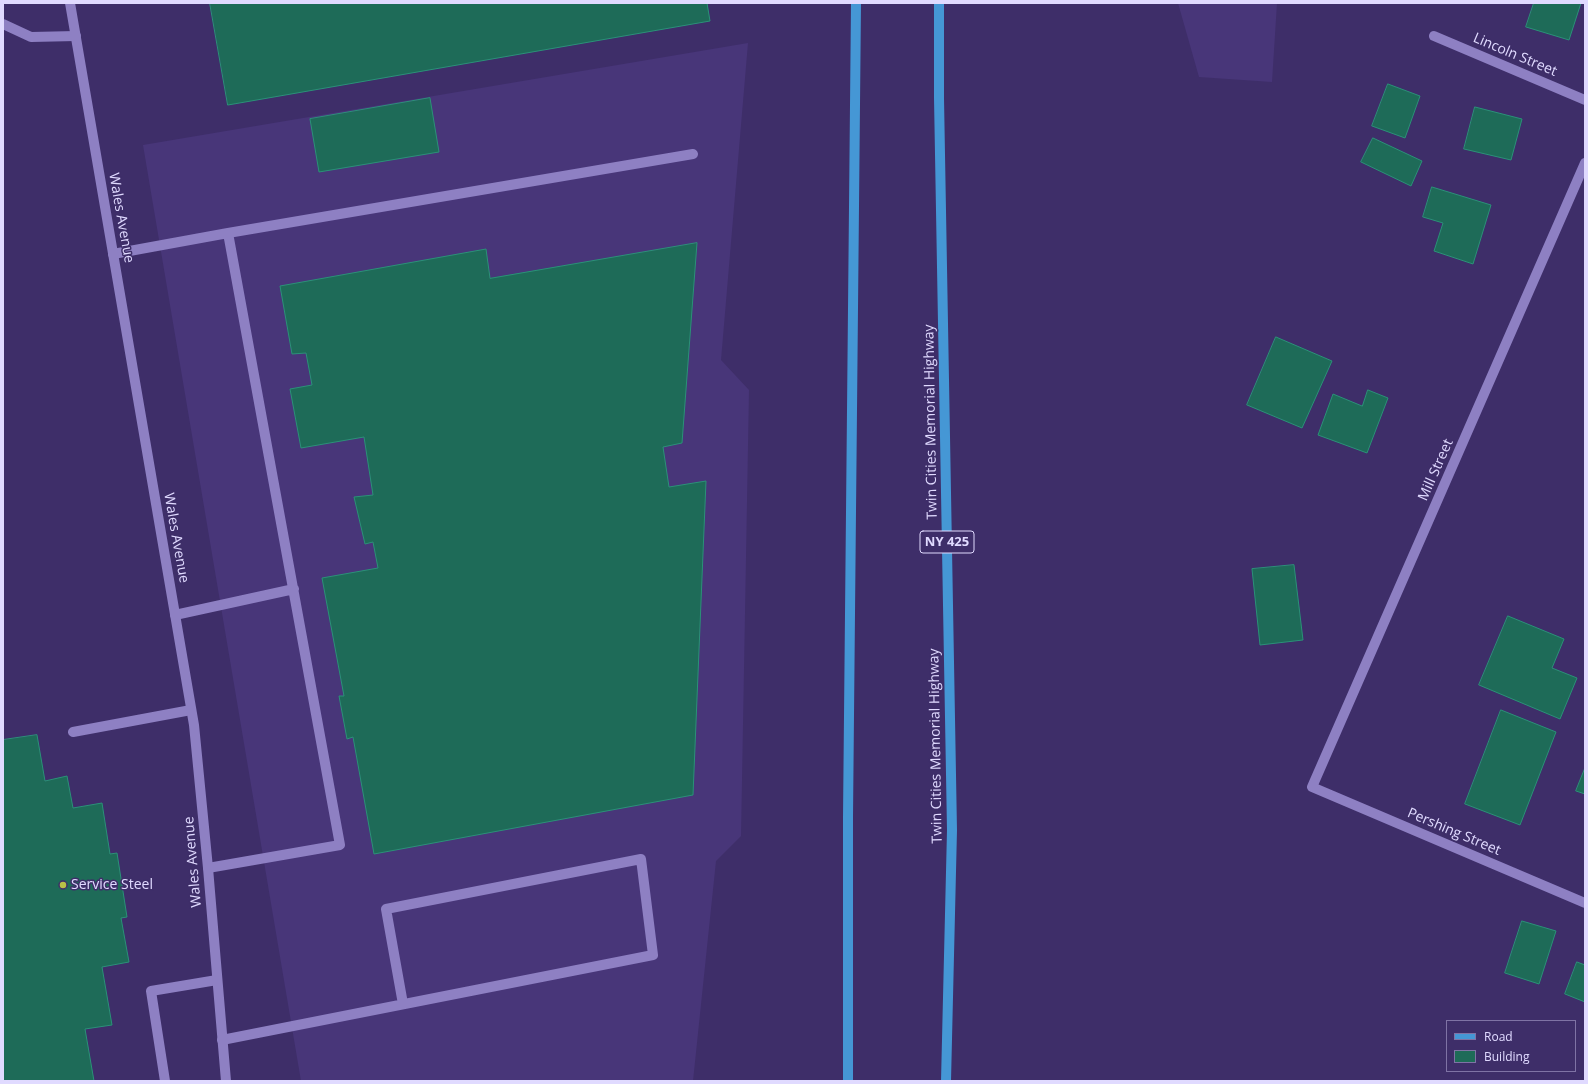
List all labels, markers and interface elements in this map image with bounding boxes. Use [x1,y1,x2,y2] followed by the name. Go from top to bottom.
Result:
[1471,30,1559,80] street label: Lincoln Street
[105,172,137,264] street label: Wales Avenue
[921,324,941,520] street label: Twin Cities Memorial Highway
[1415,436,1457,504] street label: Mill Street
[160,492,192,584] street label: Wales Avenue
[920,531,974,553] road number: NY 425
[926,648,946,844] street label: Twin Cities Memorial Highway
[1405,805,1503,859] street label: Pershing Street
[181,816,205,908] street label: Wales Avenue
[71,877,153,893] place label: Service Steel
[58,880,68,890] marker: Service Steel
[1446,1020,1576,1072] legend
[1484,1028,1513,1045] text: Road
[1484,1048,1529,1065] text: Building

